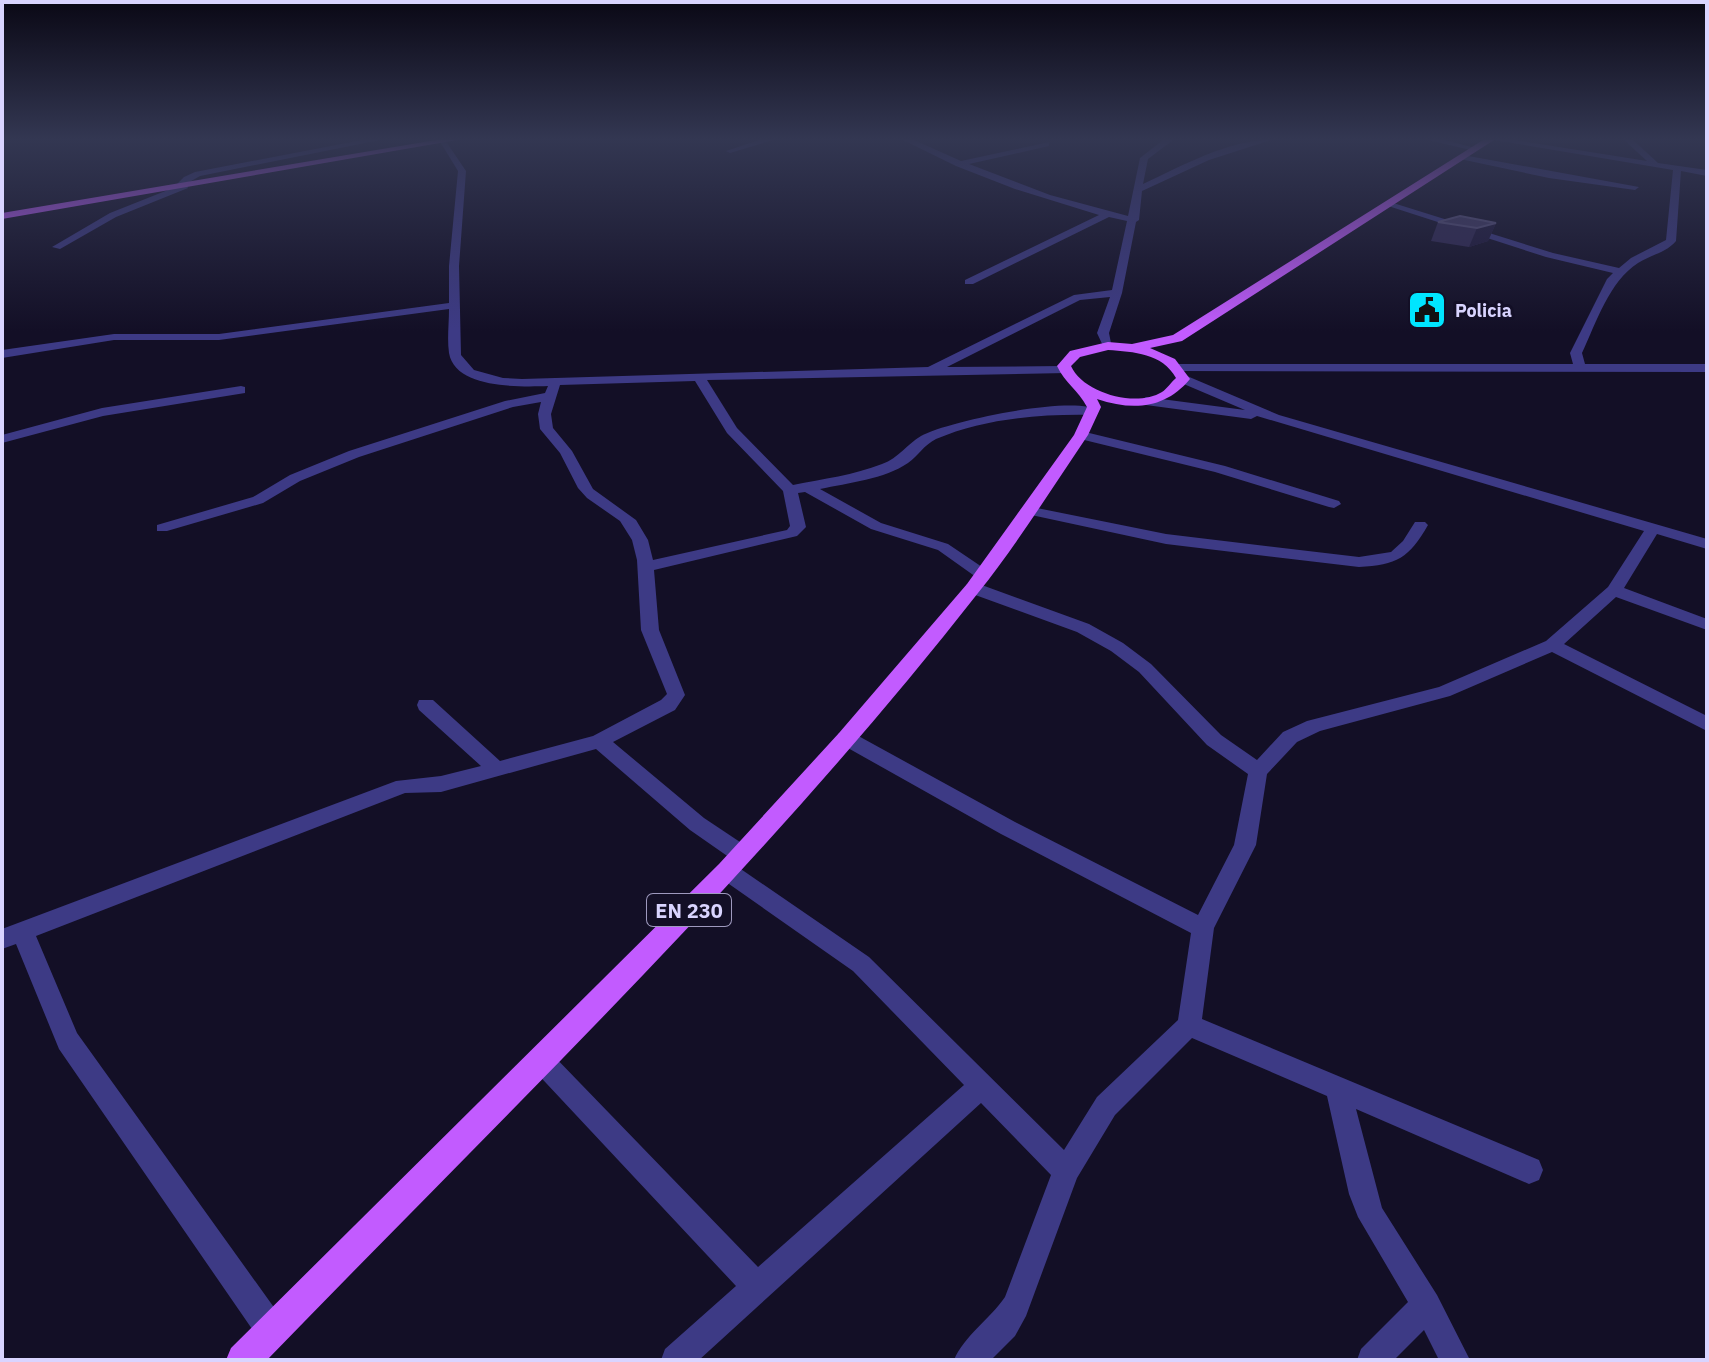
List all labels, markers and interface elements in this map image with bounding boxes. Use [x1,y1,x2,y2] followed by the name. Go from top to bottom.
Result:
[1406,289,1448,331] public building icon: Policia
[1455,299,1512,322] place label: Policia
[647,894,731,926] road number: EN 230

